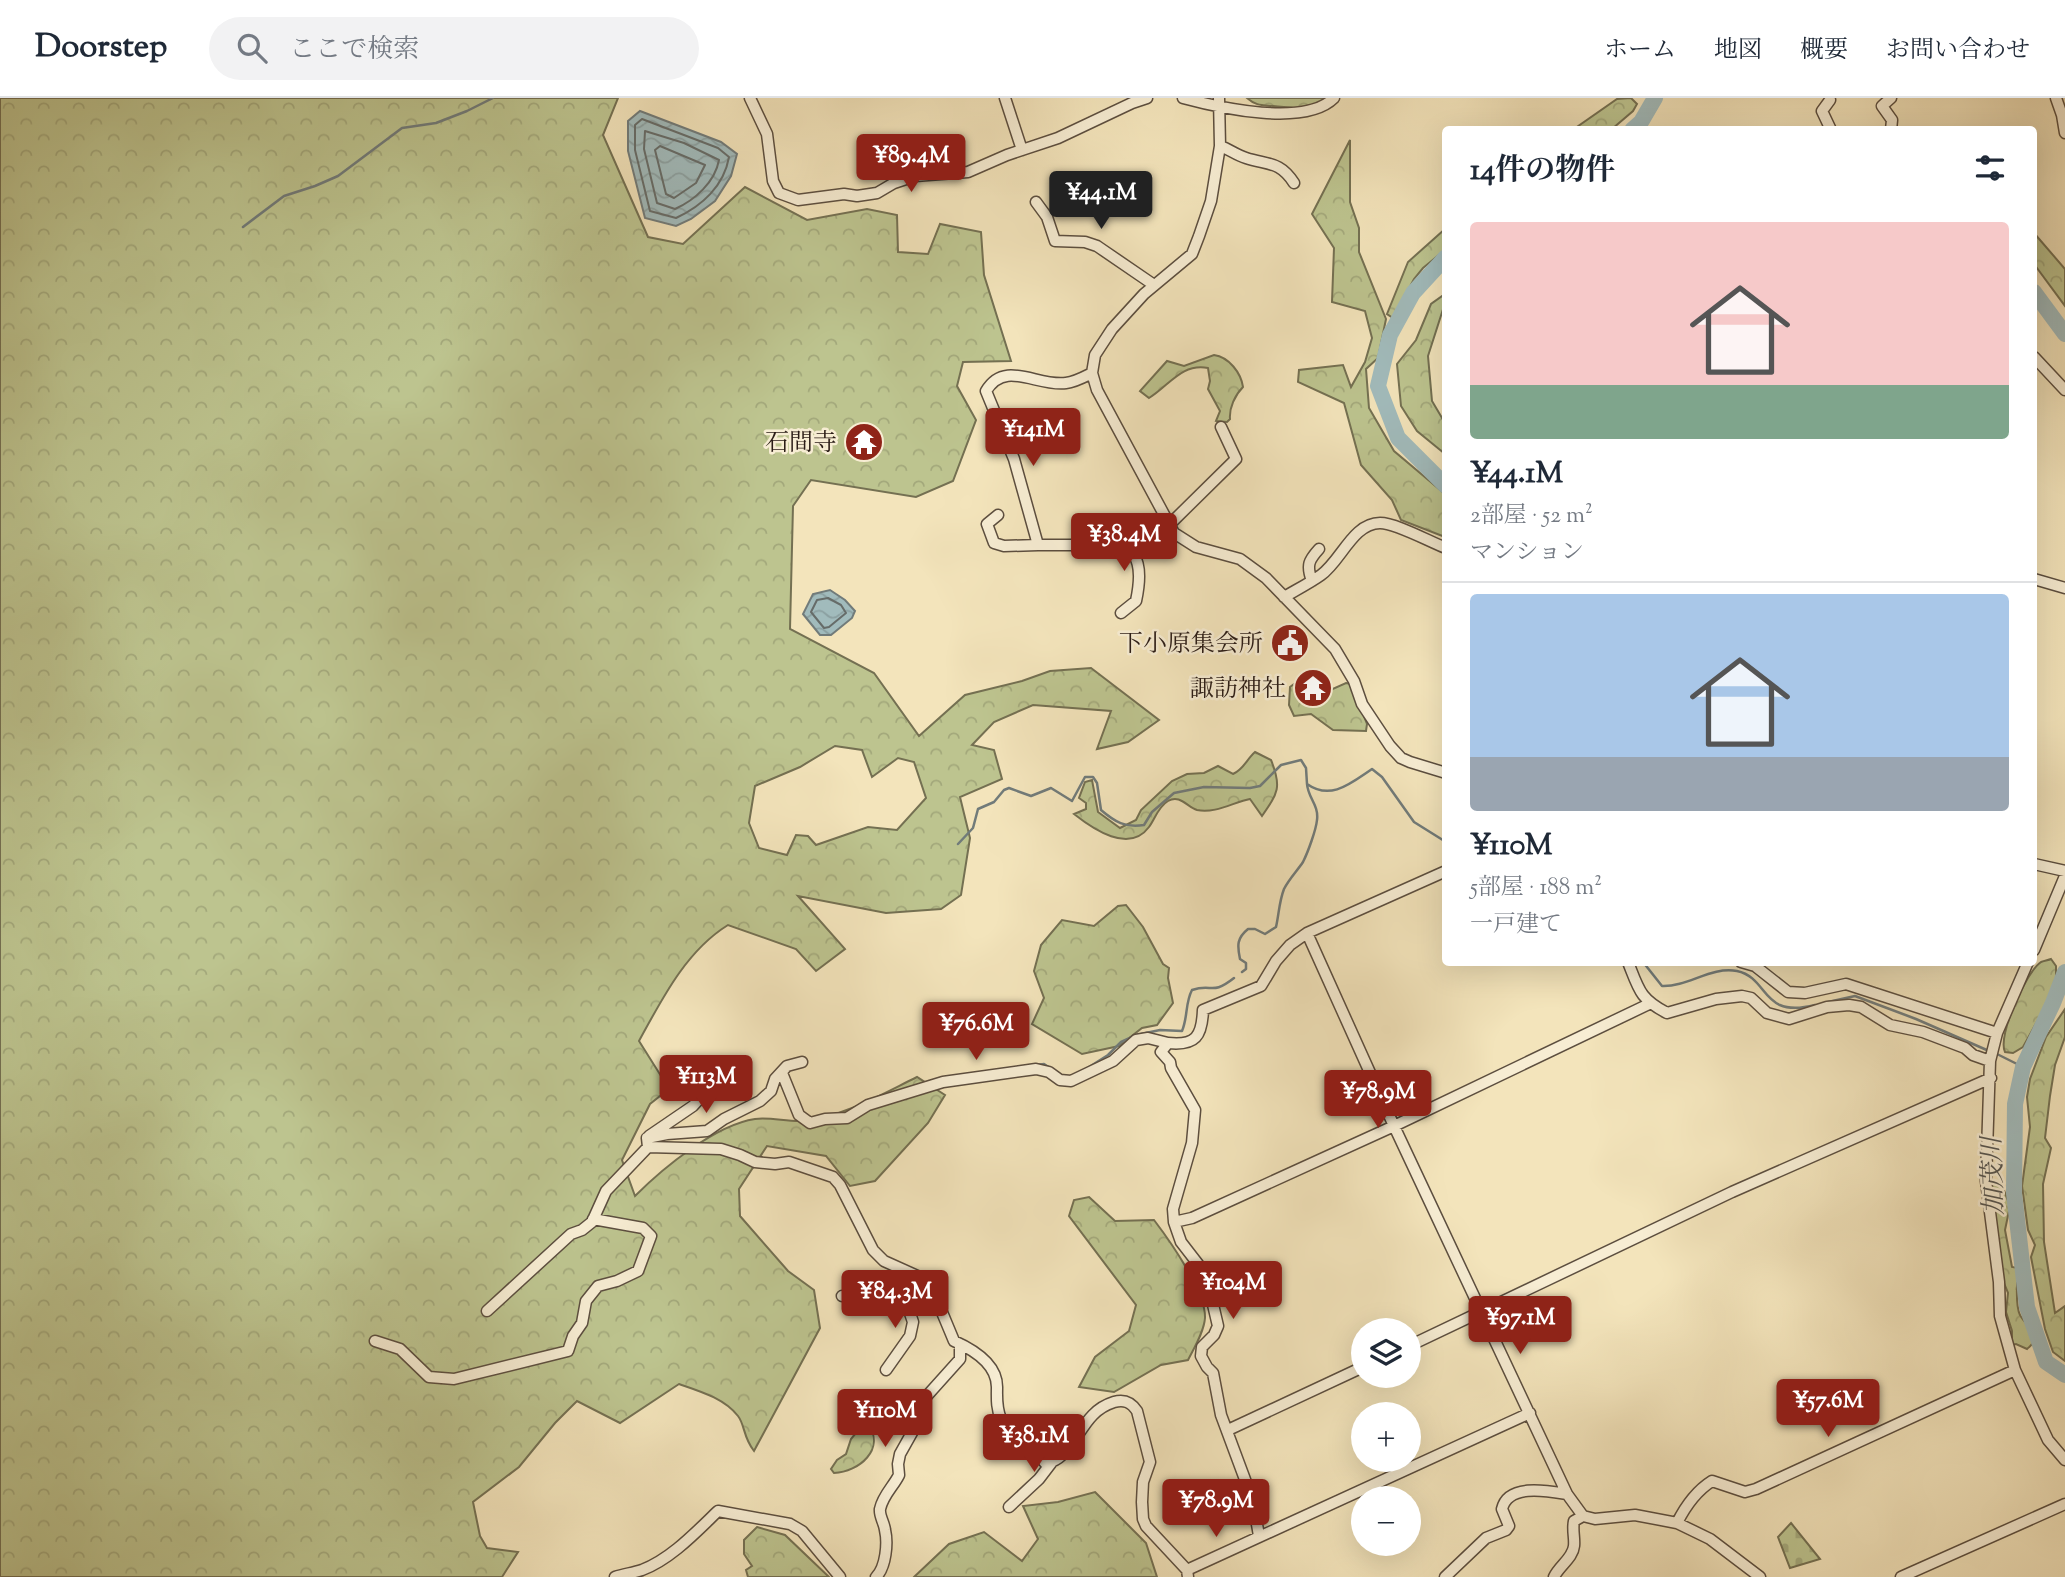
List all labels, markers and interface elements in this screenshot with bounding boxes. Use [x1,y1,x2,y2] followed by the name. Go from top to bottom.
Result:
[209,17,699,80] search box
[35,24,167,72] text: Doorstep
[233,29,271,67] icon: search
[289,32,419,69] text: ここで検索
[1604,34,1676,68] text: ホーム
[1714,34,1762,68] text: 地図
[1800,34,1848,68] text: 概要
[1886,34,2030,68] text: お問い合わせ
[854,134,968,194] pin: ¥89.4M
[872,140,950,173] text: ¥89.4M
[1971,149,2009,187] icon: filters
[1470,150,1615,193] text: 14件の物件
[1044,172,1158,231] pin: ¥44.1M
[1065,177,1137,210] text: ¥44.1M
[1677,267,1803,393] icon: home
[984,408,1082,468] pin: ¥141M
[1001,414,1065,447] text: ¥141M
[843,421,885,463] temple icon: 石間寺
[765,427,837,461] place label: 石間寺
[1470,453,1563,496] text: ¥44.1M
[1470,500,1593,533] text: 2部屋 · 52 m²
[1067,514,1181,573] pin: ¥38.4M
[1087,519,1161,552] text: ¥38.4M
[1470,537,1584,570] text: マンション
[1269,622,1311,664] public building icon: 下小原集会所
[1119,628,1263,662] place label: 下小原集会所
[1677,639,1803,765] icon: home
[1292,667,1334,709] temple icon: 諏訪神社
[1190,673,1286,707] place label: 諏訪神社
[1470,825,1552,868] text: ¥110M
[1470,872,1602,905] text: 5部屋 · 188 m²
[1470,909,1562,942] text: 一戸建て
[919,1002,1033,1062] pin: ¥76.6M
[938,1008,1014,1041] text: ¥76.6M
[657,1056,755,1115] pin: ¥113M
[676,1061,736,1094] text: ¥113M
[1321,1070,1435,1130] pin: ¥78.9M
[1340,1076,1416,1109] text: ¥78.9M
[1975,1133,2014,1216] water label: 加茂川
[1184,1262,1282,1321] pin: ¥104M
[1200,1267,1266,1300] text: ¥104M
[838,1270,952,1330] pin: ¥84.3M
[857,1276,933,1309] text: ¥84.3M
[1463,1296,1577,1356] pin: ¥97.1M
[1485,1302,1555,1335] text: ¥97.1M
[1351,1318,1421,1556] map controls
[1351,1318,1421,1388] button: layers
[1771,1380,1885,1439] pin: ¥57.6M
[1792,1385,1864,1418] text: ¥57.6M
[836,1390,934,1449] pin: ¥110M
[853,1395,917,1428] text: ¥110M
[1351,1402,1421,1472] button: +
[977,1414,1091,1474] pin: ¥38.1M
[999,1420,1069,1453] text: ¥38.1M
[1159,1480,1273,1539] pin: ¥78.9M
[1178,1485,1254,1518] text: ¥78.9M
[1351,1486,1421,1556] button: −

